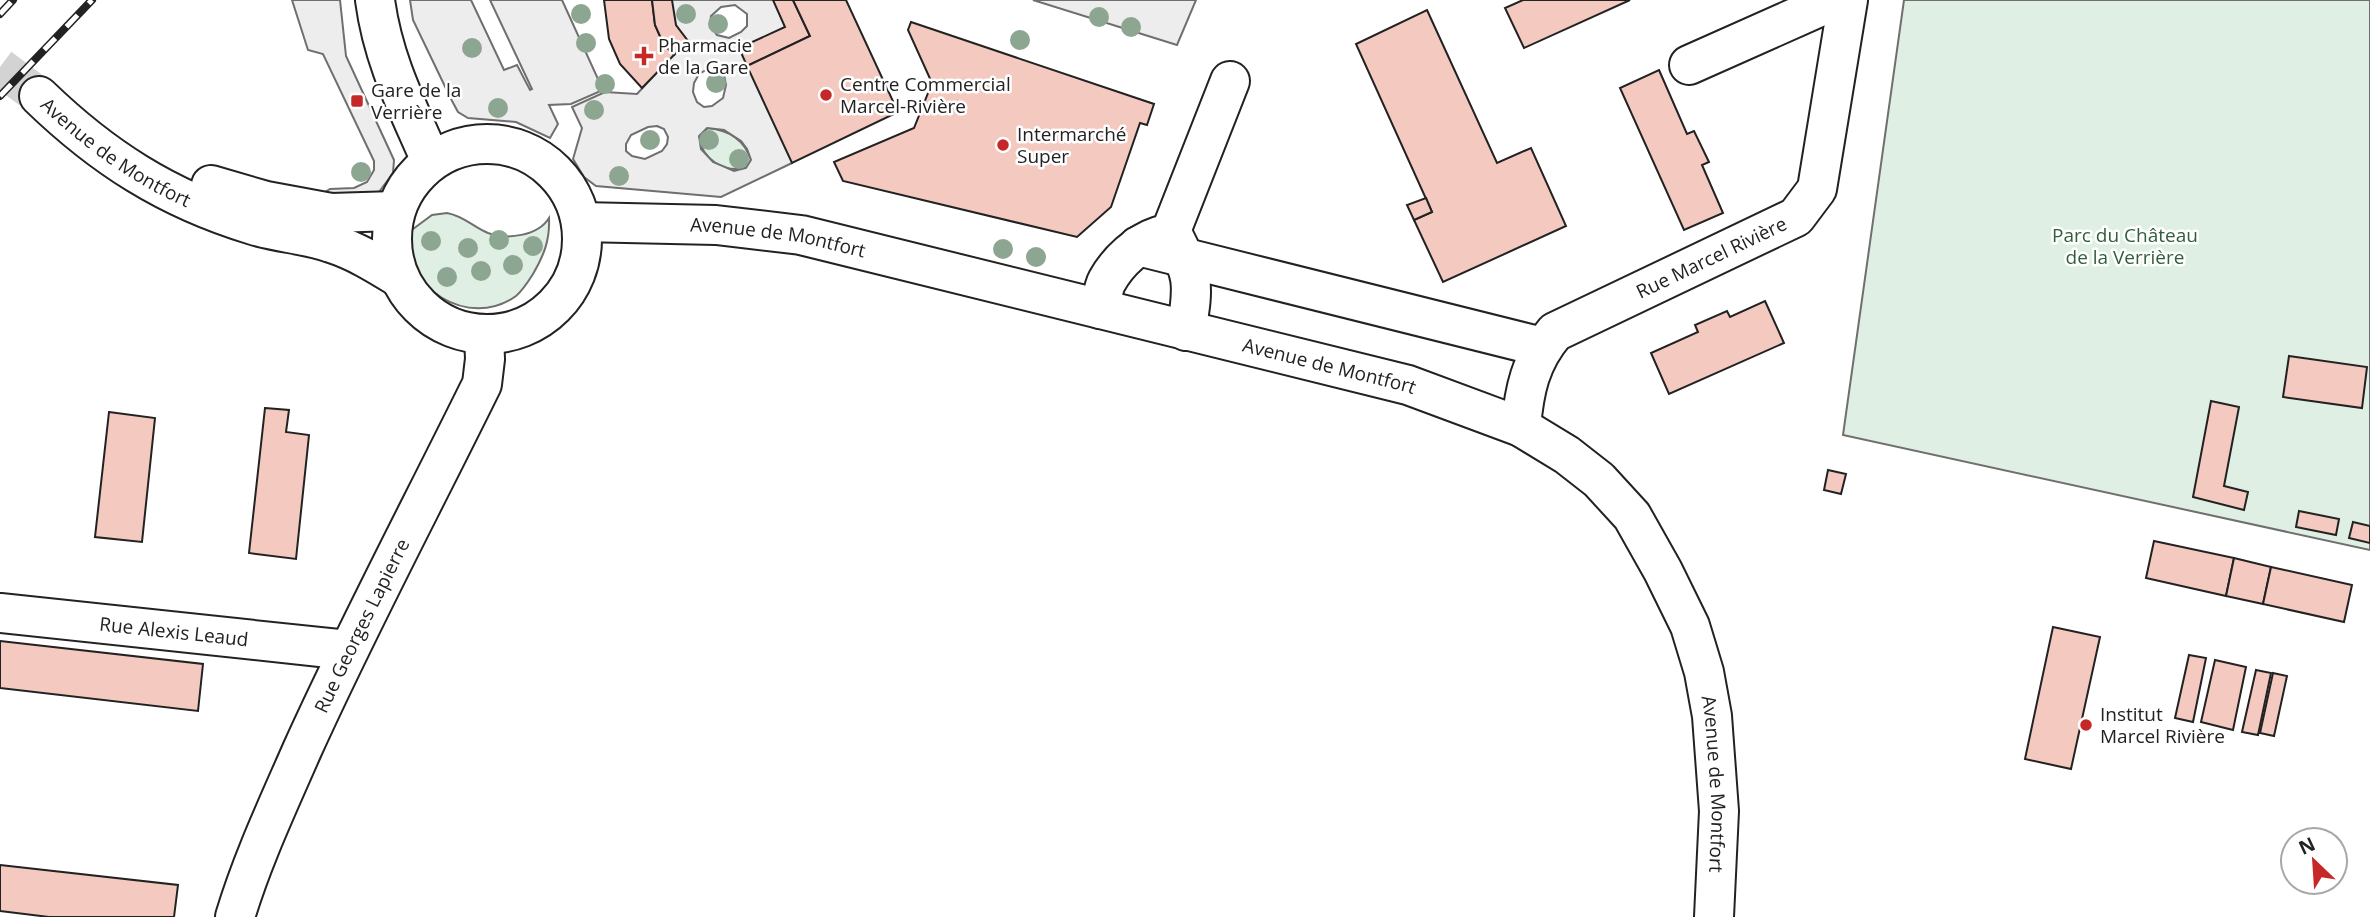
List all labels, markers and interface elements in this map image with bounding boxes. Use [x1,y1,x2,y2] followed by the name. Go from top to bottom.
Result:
[658,32,752,80] place label: Pharmacie de la Gare
[636,48,652,64] marker: Pharmacie de la Gare
[840,71,1011,119] place label: Centre Commercial Marcel-Rivière
[371,77,461,125] place label: Gare de la Verrière
[818,87,834,103] marker: Centre Commercial Marcel-Rivière
[35,92,195,213] street label: Avenue de Montfort
[349,93,365,109] marker: Gare de la Verrière
[1017,121,1127,169] place label: Intermarché Super
[995,137,1011,153] marker: Intermarché Super
[1632,210,1791,304] street label: Rue Marcel Rivière
[690,211,869,264] street label: Avenue de Montfort
[2052,222,2198,270] park label: Parc du Château de la Verrière
[1240,332,1420,400] street label: Avenue de Montfort
[308,534,415,717] street label: Rue Georges Lapierre
[98,611,250,652] street label: Rue Alexis Leaud
[1695,693,1732,873] street label: Avenue de Montfort
[2100,701,2225,749] place label: Institut Marcel Rivière
[2078,717,2094,733] marker: Institut Marcel Rivière
[2279,826,2349,896] north arrow
[2294,831,2319,861] text: N

